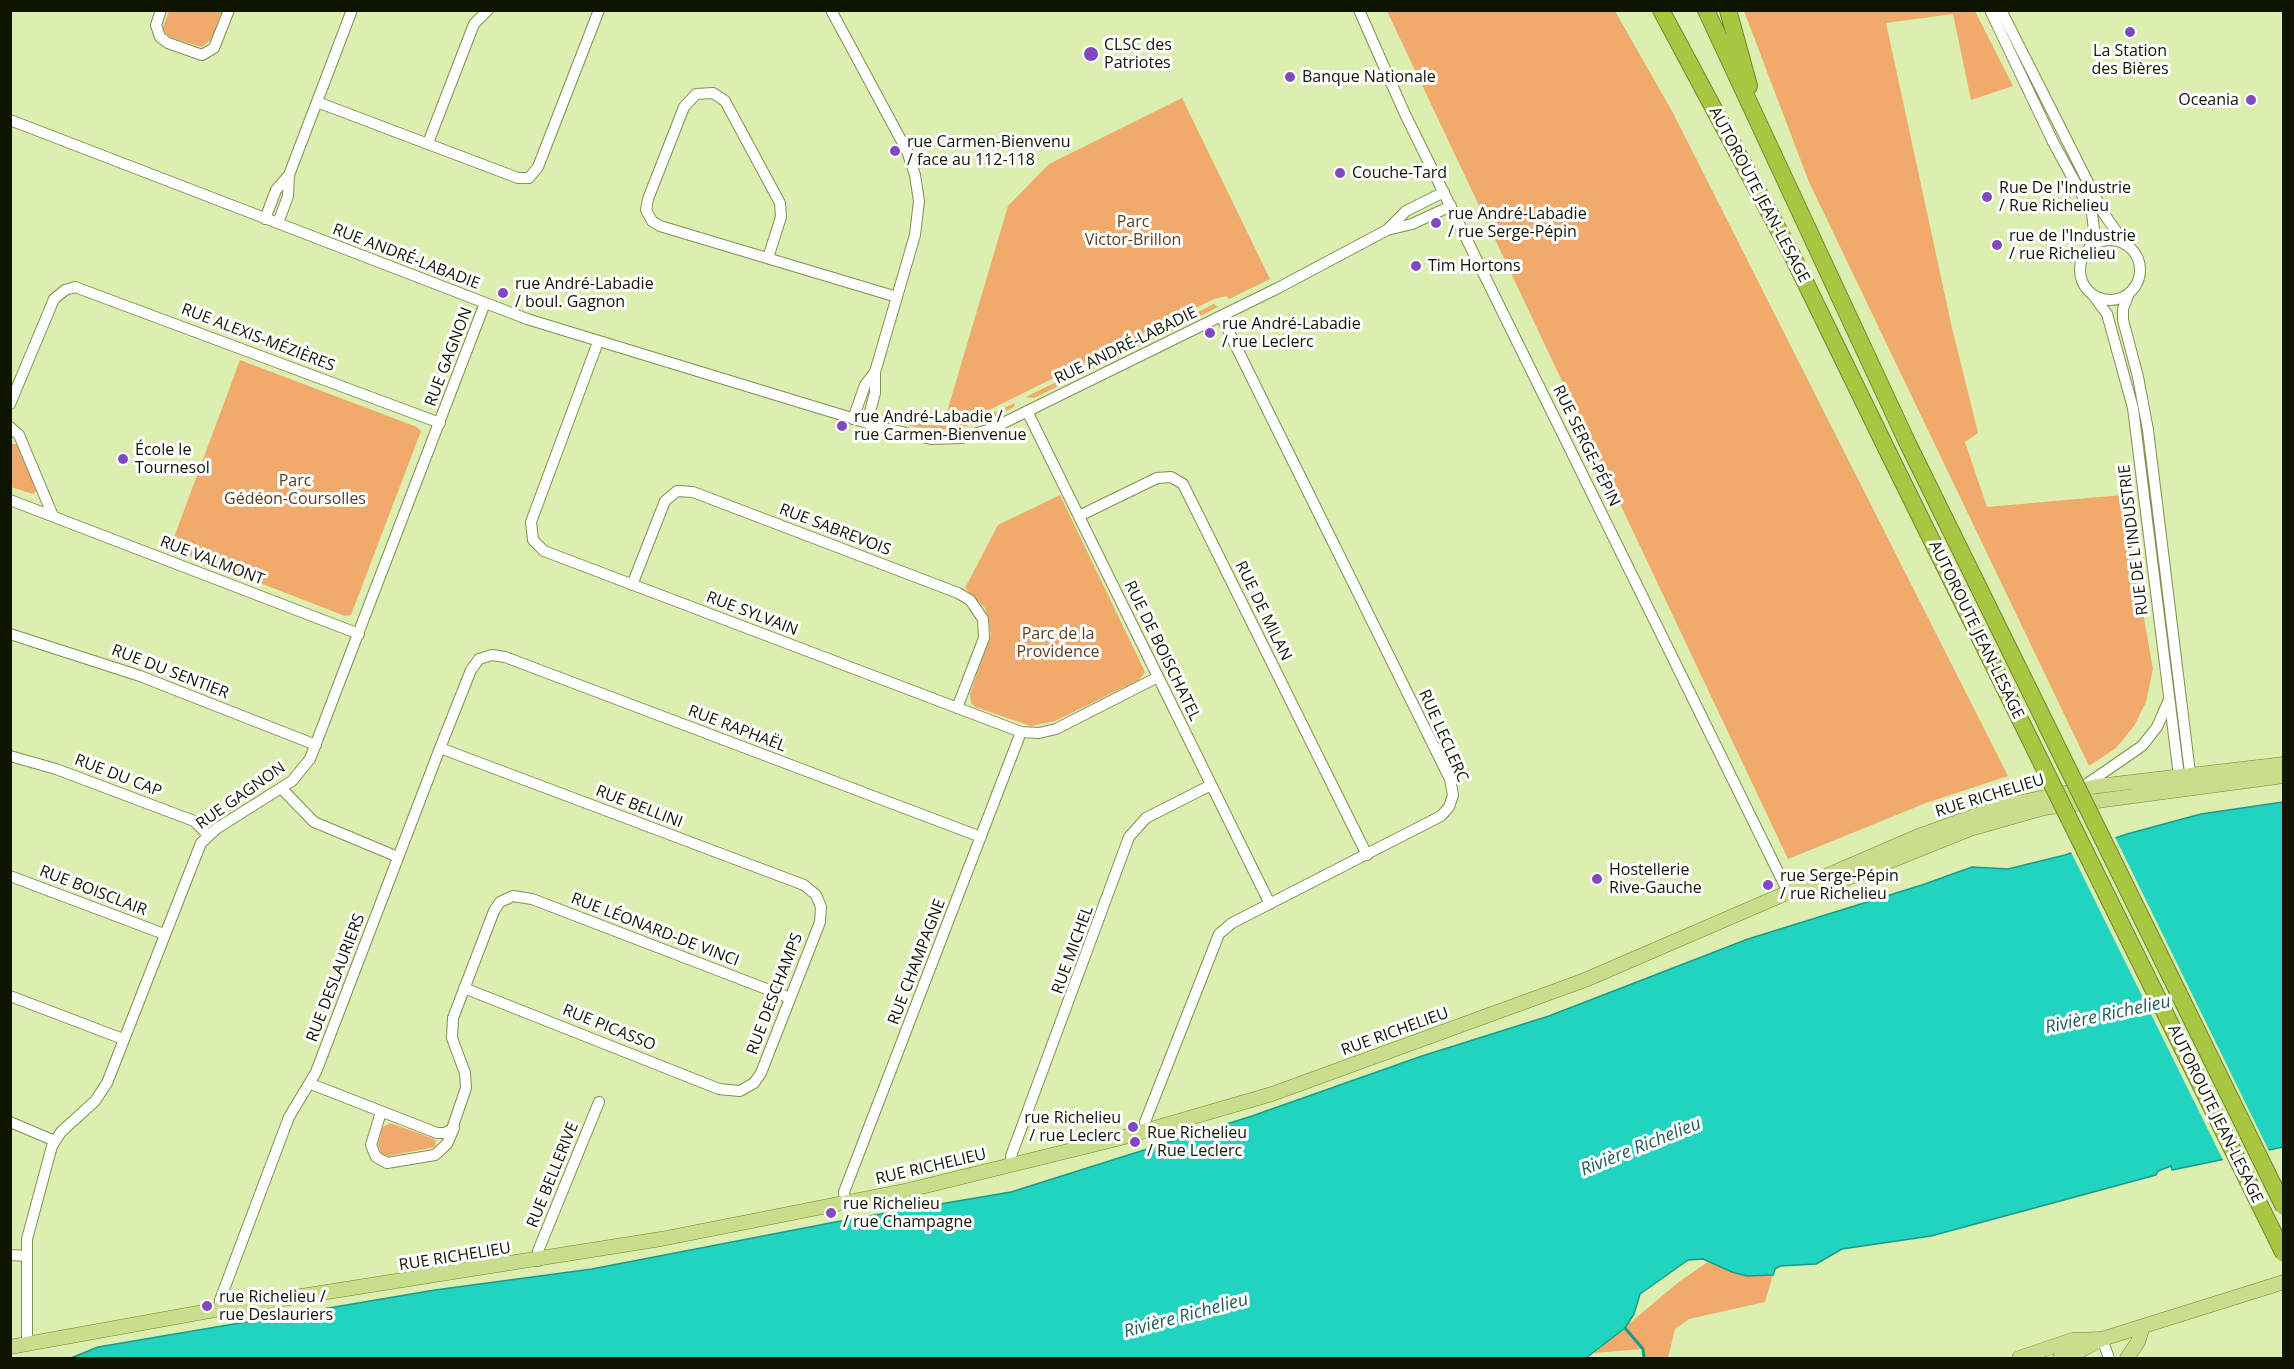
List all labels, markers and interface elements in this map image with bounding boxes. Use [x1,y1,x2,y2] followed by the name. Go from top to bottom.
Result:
[2123,25,2137,39] marker: La Station des Bières
[1104,35,1172,73] place label: CLSC des Patriotes
[2091,41,2169,79] place label: La Station des Bières
[1082,45,1100,63] marker: CLSC des Patriotes
[1302,67,1436,87] place label: Banque Nationale
[1283,70,1297,84] marker: Banque Nationale
[2178,90,2239,110] place label: Oceania
[2244,93,2258,107] marker: Oceania
[1705,104,1813,286] street label: AUTOROUTE JEAN-LESAGE
[907,132,1071,170] place label: rue Carmen-Bienvenu / face au 112-118
[888,144,902,158] marker: rue Carmen-Bienvenu / face au 112-118
[1352,163,1447,183] place label: Couche-Tard
[1333,166,1347,180] marker: Couche-Tard
[1999,178,2131,216] place label: Rue De l'Industrie / Rue Richelieu
[1980,190,1994,204] marker: Rue De l'Industrie / Rue Richelieu
[1448,204,1587,242] place label: rue André-Labadie / rue Serge-Pépin
[1085,212,1181,250] park label: Parc Victor-Brillon
[1429,216,1443,230] marker: rue André-Labadie / rue Serge-Pépin
[330,220,482,294] street label: RUE ANDRÉ-LABADIE
[2009,226,2136,264] place label: rue de l'Industrie / rue Richelieu
[1990,238,2004,252] marker: rue de l'Industrie / rue Richelieu
[1428,256,1521,276] place label: Tim Hortons
[1409,259,1423,273] marker: Tim Hortons
[515,274,654,312] place label: rue André-Labadie / boul. Gagnon
[496,286,510,300] marker: rue André-Labadie / boul. Gagnon
[179,300,337,376] street label: RUE ALEXIS-MÉZIÈRES
[1052,303,1200,389] street label: RUE ANDRÉ-LABADIE
[421,305,477,409] street label: RUE GAGNON
[1222,314,1361,352] place label: rue André-Labadie / rue Leclerc
[1203,326,1217,340] marker: rue André-Labadie / rue Leclerc
[1548,382,1624,510] street label: RUE SERGE-PÉPIN
[854,407,1027,445] place label: rue André-Labadie / rue Carmen-Bienvenue
[835,419,849,433] marker: rue André-Labadie / rue Carmen-Bienvenue
[135,440,210,478] place label: École le Tournesol
[116,452,130,466] marker: École le Tournesol
[2115,464,2153,616] street label: RUE DE L'INDUSTRIE
[224,471,366,509] park label: Parc Gédéon-Coursolles
[777,500,893,560] street label: RUE SABREVOIS
[157,532,267,590] street label: RUE VALMONT
[1924,538,2028,722] street label: AUTOROUTE JEAN-LESAGE
[1231,558,1295,664] street label: RUE DE MILAN
[1120,578,1204,724] street label: RUE DE BOISCHATEL
[703,588,801,640] street label: RUE SYLVAIN
[1016,624,1100,662] park label: Parc de la Providence
[109,641,231,703] street label: RUE DU SENTIER
[1414,687,1472,785] street label: RUE LECLERC
[685,702,789,756] street label: RUE RAPHAËL
[72,751,164,801] street label: RUE DU CAP
[193,758,289,834] street label: RUE GAGNON
[1933,770,2047,822] street label: RUE RICHELIEU
[593,782,685,832] street label: RUE BELLINI
[1609,860,1702,898] place label: Hostellerie Rive-Gauche
[37,862,149,920] street label: RUE BOISCLAIR
[1780,866,1899,904] place label: rue Serge-Pépin / rue Richelieu
[1590,872,1604,886] marker: Hostellerie Rive-Gauche
[1761,878,1775,892] marker: rue Serge-Pépin / rue Richelieu
[568,889,742,971] street label: RUE LÉONARD-DE VINCI
[884,896,950,1028] street label: RUE CHAMPAGNE
[1048,903,1098,997] street label: RUE MICHEL
[303,911,369,1045] street label: RUE DESLAURIERS
[743,931,807,1057] street label: RUE DESCHAMPS
[2043,991,2173,1039] water label: Rivière Richelieu
[560,1001,658,1055] street label: RUE PICASSO
[1339,1004,1451,1060] street label: RUE RICHELIEU
[2163,1022,2267,1206] street label: AUTOROUTE JEAN-LESAGE
[1024,1108,1121,1146] place label: rue Richelieu / rue Leclerc
[1578,1113,1704,1181] water label: Rivière Richelieu
[523,1119,583,1231] street label: RUE BELLERIVE
[1126,1120,1140,1134] marker: rue Richelieu / rue Leclerc
[1147,1123,1247,1161] place label: Rue Richelieu / Rue Leclerc
[1128,1135,1142,1149] marker: Rue Richelieu / Rue Leclerc
[874,1145,988,1189] street label: RUE RICHELIEU
[843,1194,972,1232] place label: rue Richelieu / rue Champagne
[824,1206,838,1220] marker: rue Richelieu / rue Champagne
[398,1239,512,1275] street label: RUE RICHELIEU
[219,1287,333,1325] place label: rue Richelieu / rue Deslauriers
[1121,1289,1251,1343] water label: Rivière Richelieu
[200,1299,214,1313] marker: rue Richelieu / rue Deslauriers

